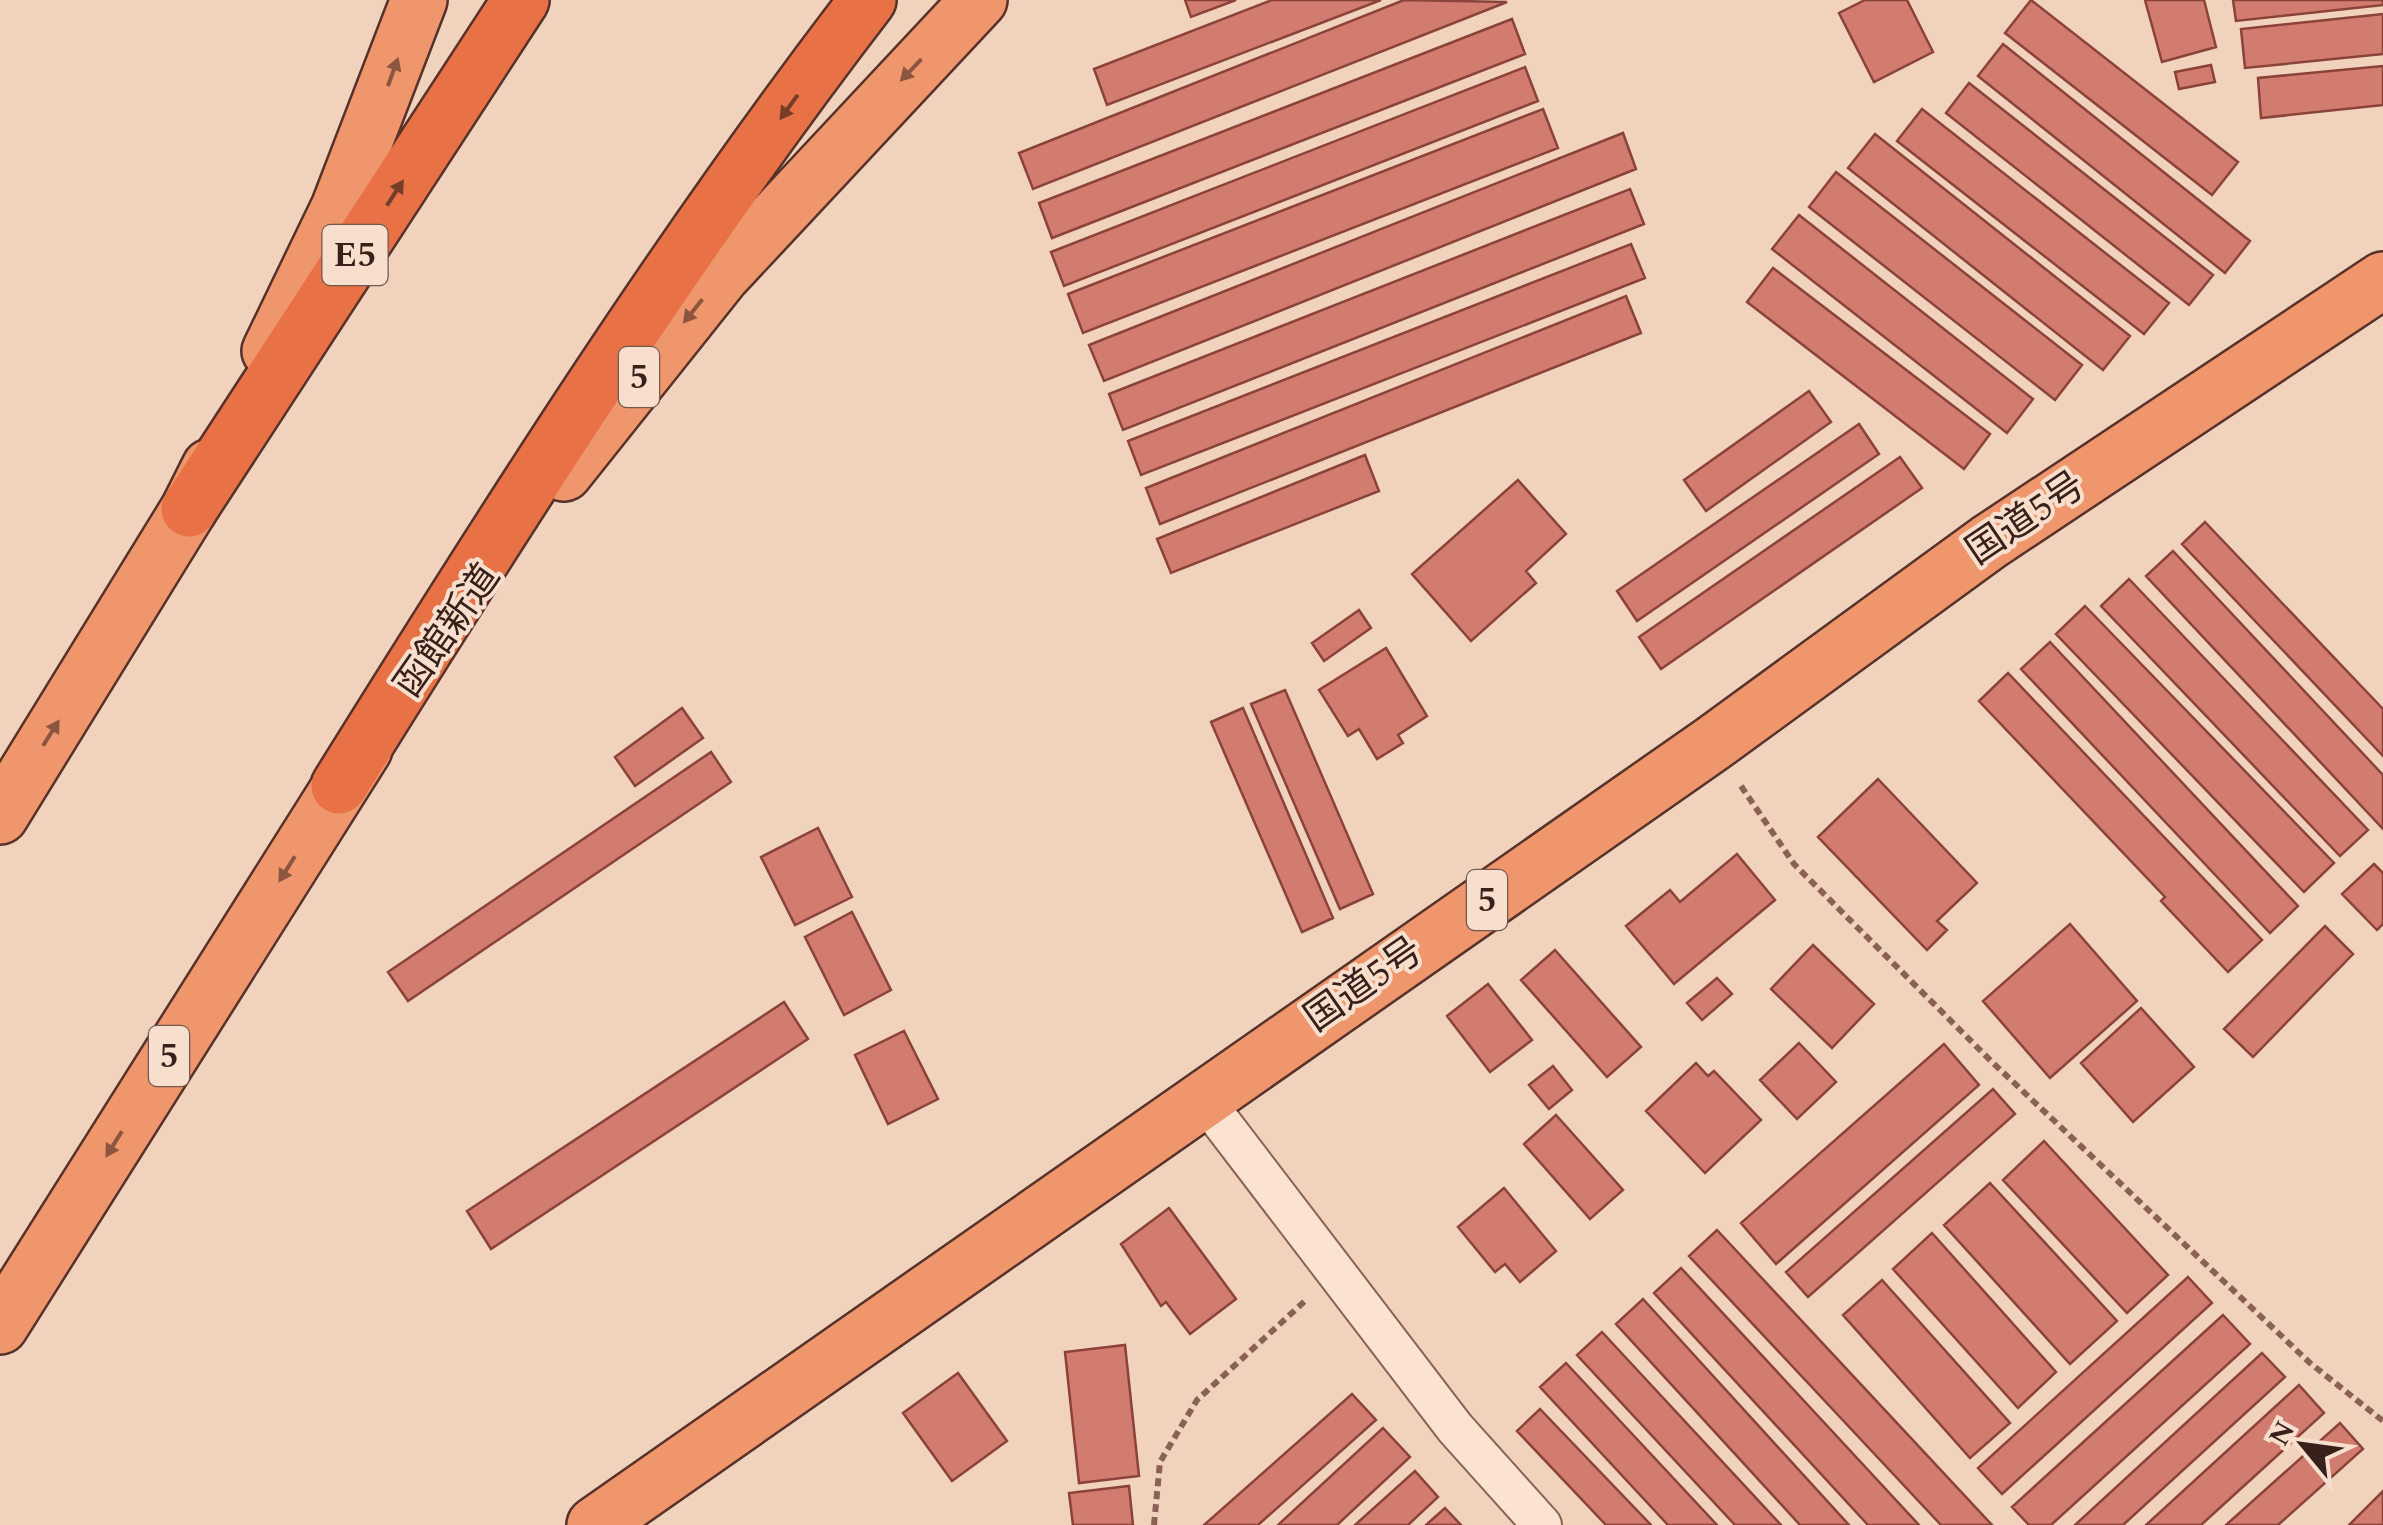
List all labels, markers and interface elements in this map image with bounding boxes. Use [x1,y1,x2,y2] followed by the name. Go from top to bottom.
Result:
[386,57,401,87] one-way arrow
[900,58,924,82] one-way arrow
[780,93,799,120] one-way arrow
[385,179,403,206] one-way arrow
[322,225,388,285] road number: E5
[683,298,704,323] one-way arrow
[619,347,659,407] road number: 5
[1955,458,2097,580] street label: 国道5号
[381,552,515,710] street label: 函館新道
[42,719,59,747] one-way arrow
[279,855,296,883] one-way arrow
[1467,870,1507,930] road number: 5
[1293,923,1435,1047] street label: 国道5号
[149,1026,189,1086] road number: 5
[106,1130,124,1158] one-way arrow
[2253,1395,2353,1495] north arrow
[2258,1413,2307,1454] text: N

